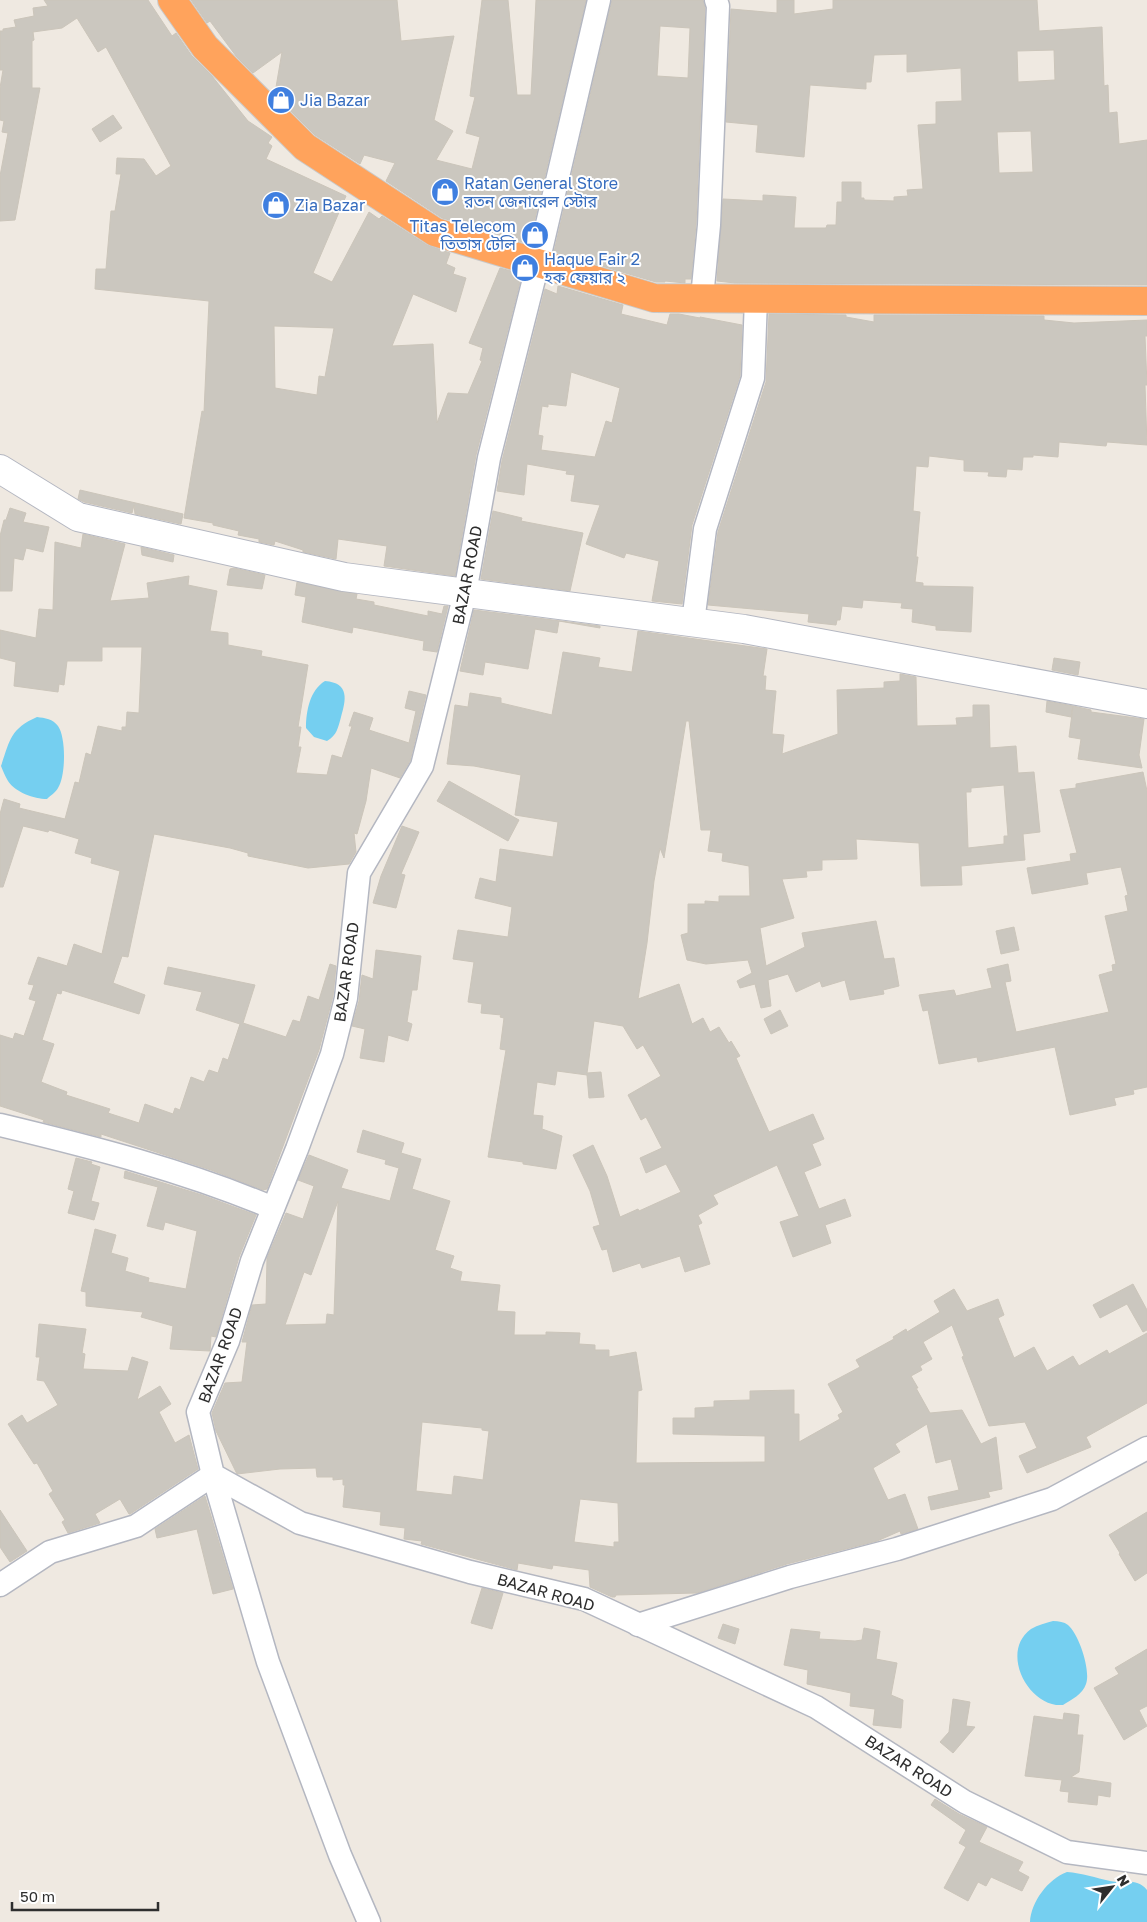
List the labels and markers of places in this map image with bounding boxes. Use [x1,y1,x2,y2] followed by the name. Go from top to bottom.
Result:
[266,85,296,115] shop icon: Jia Bazar
[300,90,369,110] place label: Jia Bazar
[463,173,618,211] place label: Ratan General Store রতন জেনারেল স্টোর
[430,177,460,207] shop icon: Ratan General Store রতন জেনারেল স্টোর
[261,190,291,220] shop icon: Zia Bazar
[295,195,365,215] place label: Zia Bazar
[409,216,516,254] place label: Titas Telecom তিতাস টেলি
[520,220,550,250] shop icon: Titas Telecom তিতাস টেলি
[543,249,640,287] place label: Haque Fair 2 হক ফেয়ার ২
[510,253,540,283] shop icon: Haque Fair 2 হক ফেয়ার ২

